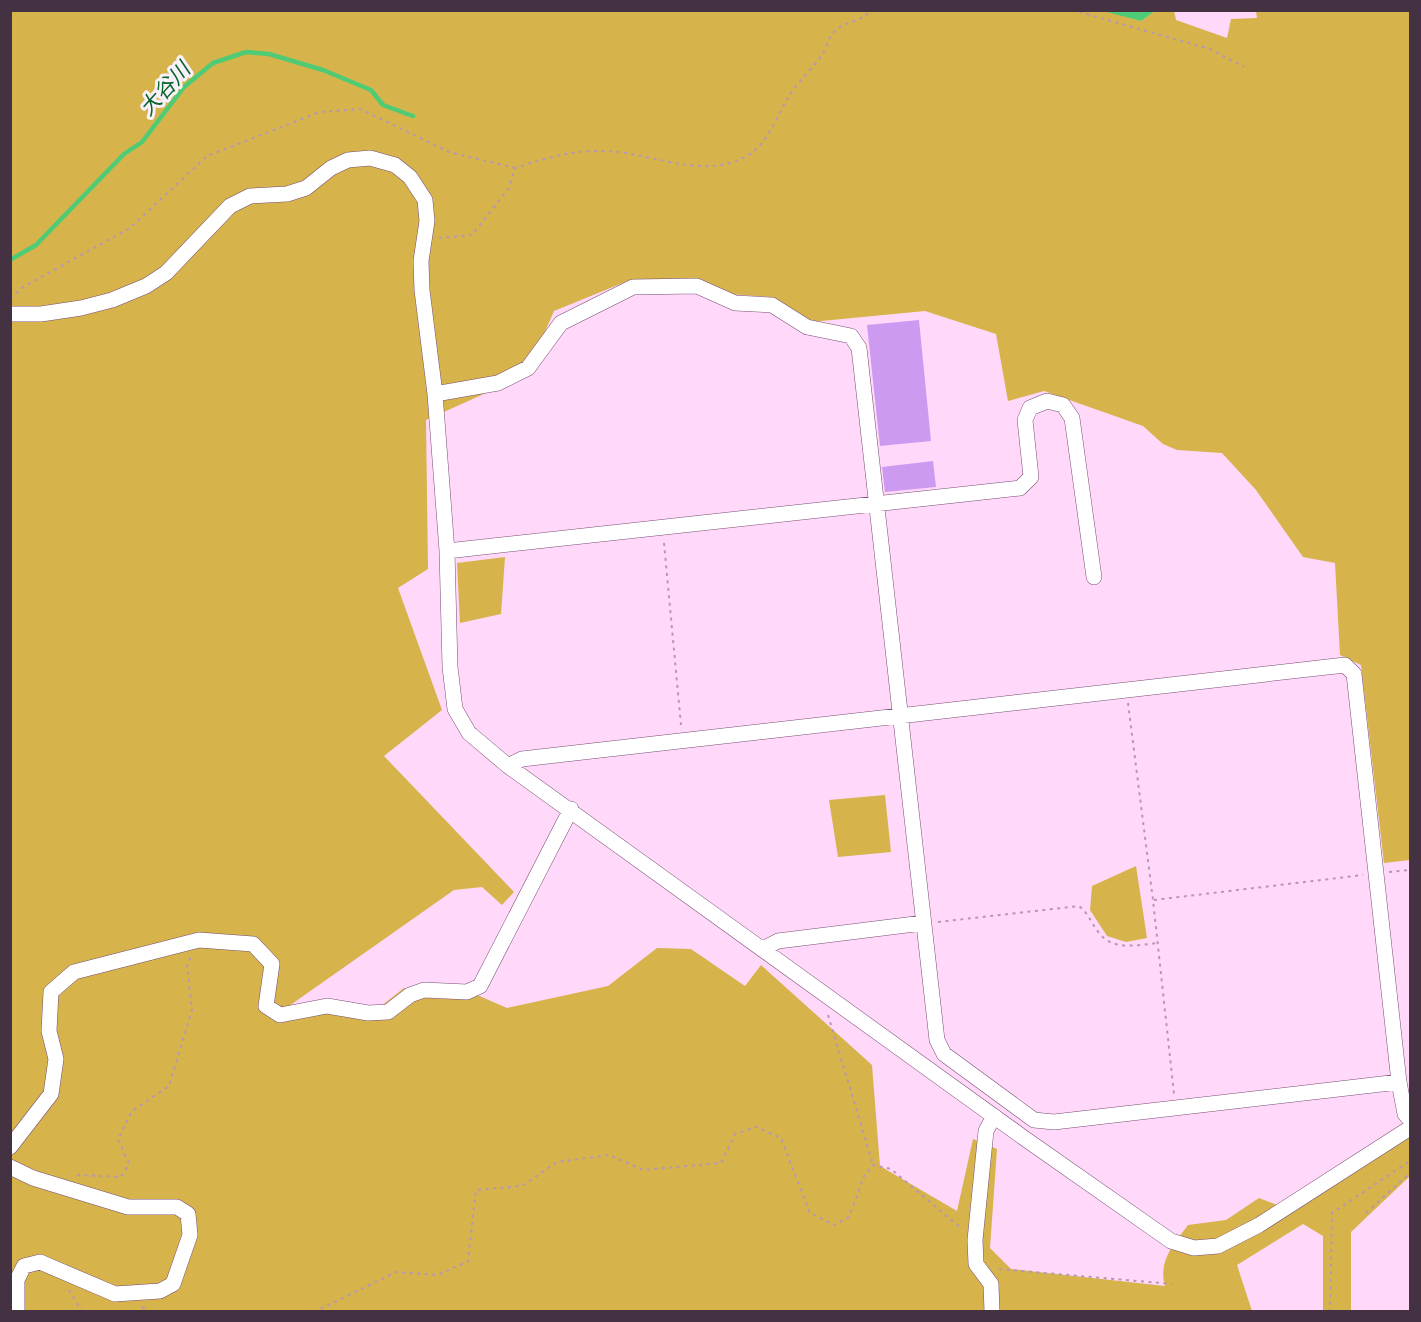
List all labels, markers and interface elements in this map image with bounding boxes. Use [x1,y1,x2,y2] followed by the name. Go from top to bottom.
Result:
[134,55,197,121] water label: 大谷川

